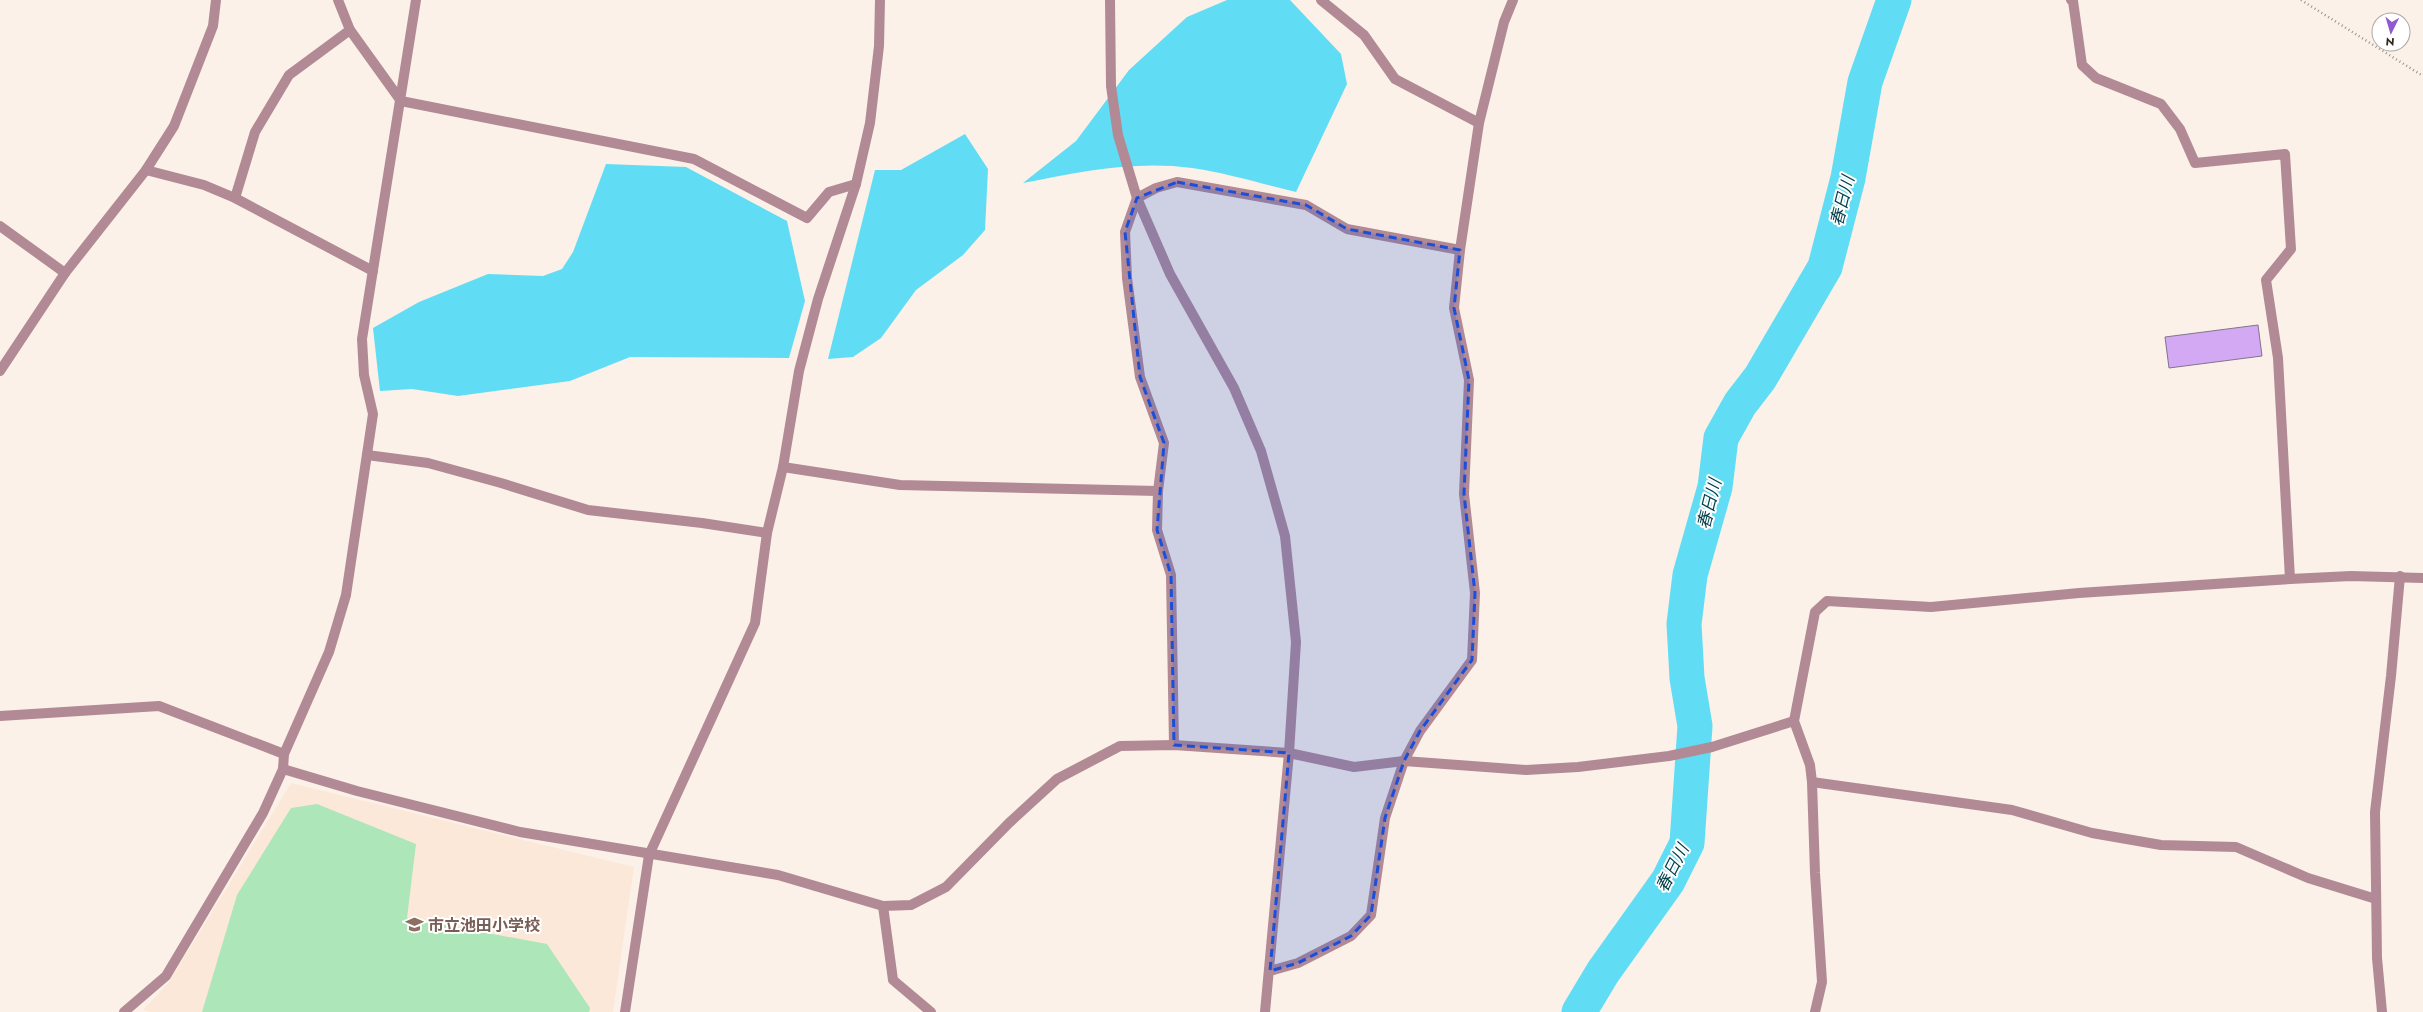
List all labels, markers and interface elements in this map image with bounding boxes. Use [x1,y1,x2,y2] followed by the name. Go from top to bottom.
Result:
[2371,12,2411,52] north arrow
[2385,34,2395,50] text: N
[1824,171,1860,229] water label: 春日川
[1691,474,1727,532] water label: 春日川
[1650,838,1695,896] water label: 春日川
[428,914,540,937] place label: 市立池田小学校
[405,915,425,935] school or university icon: 市立池田小学校

